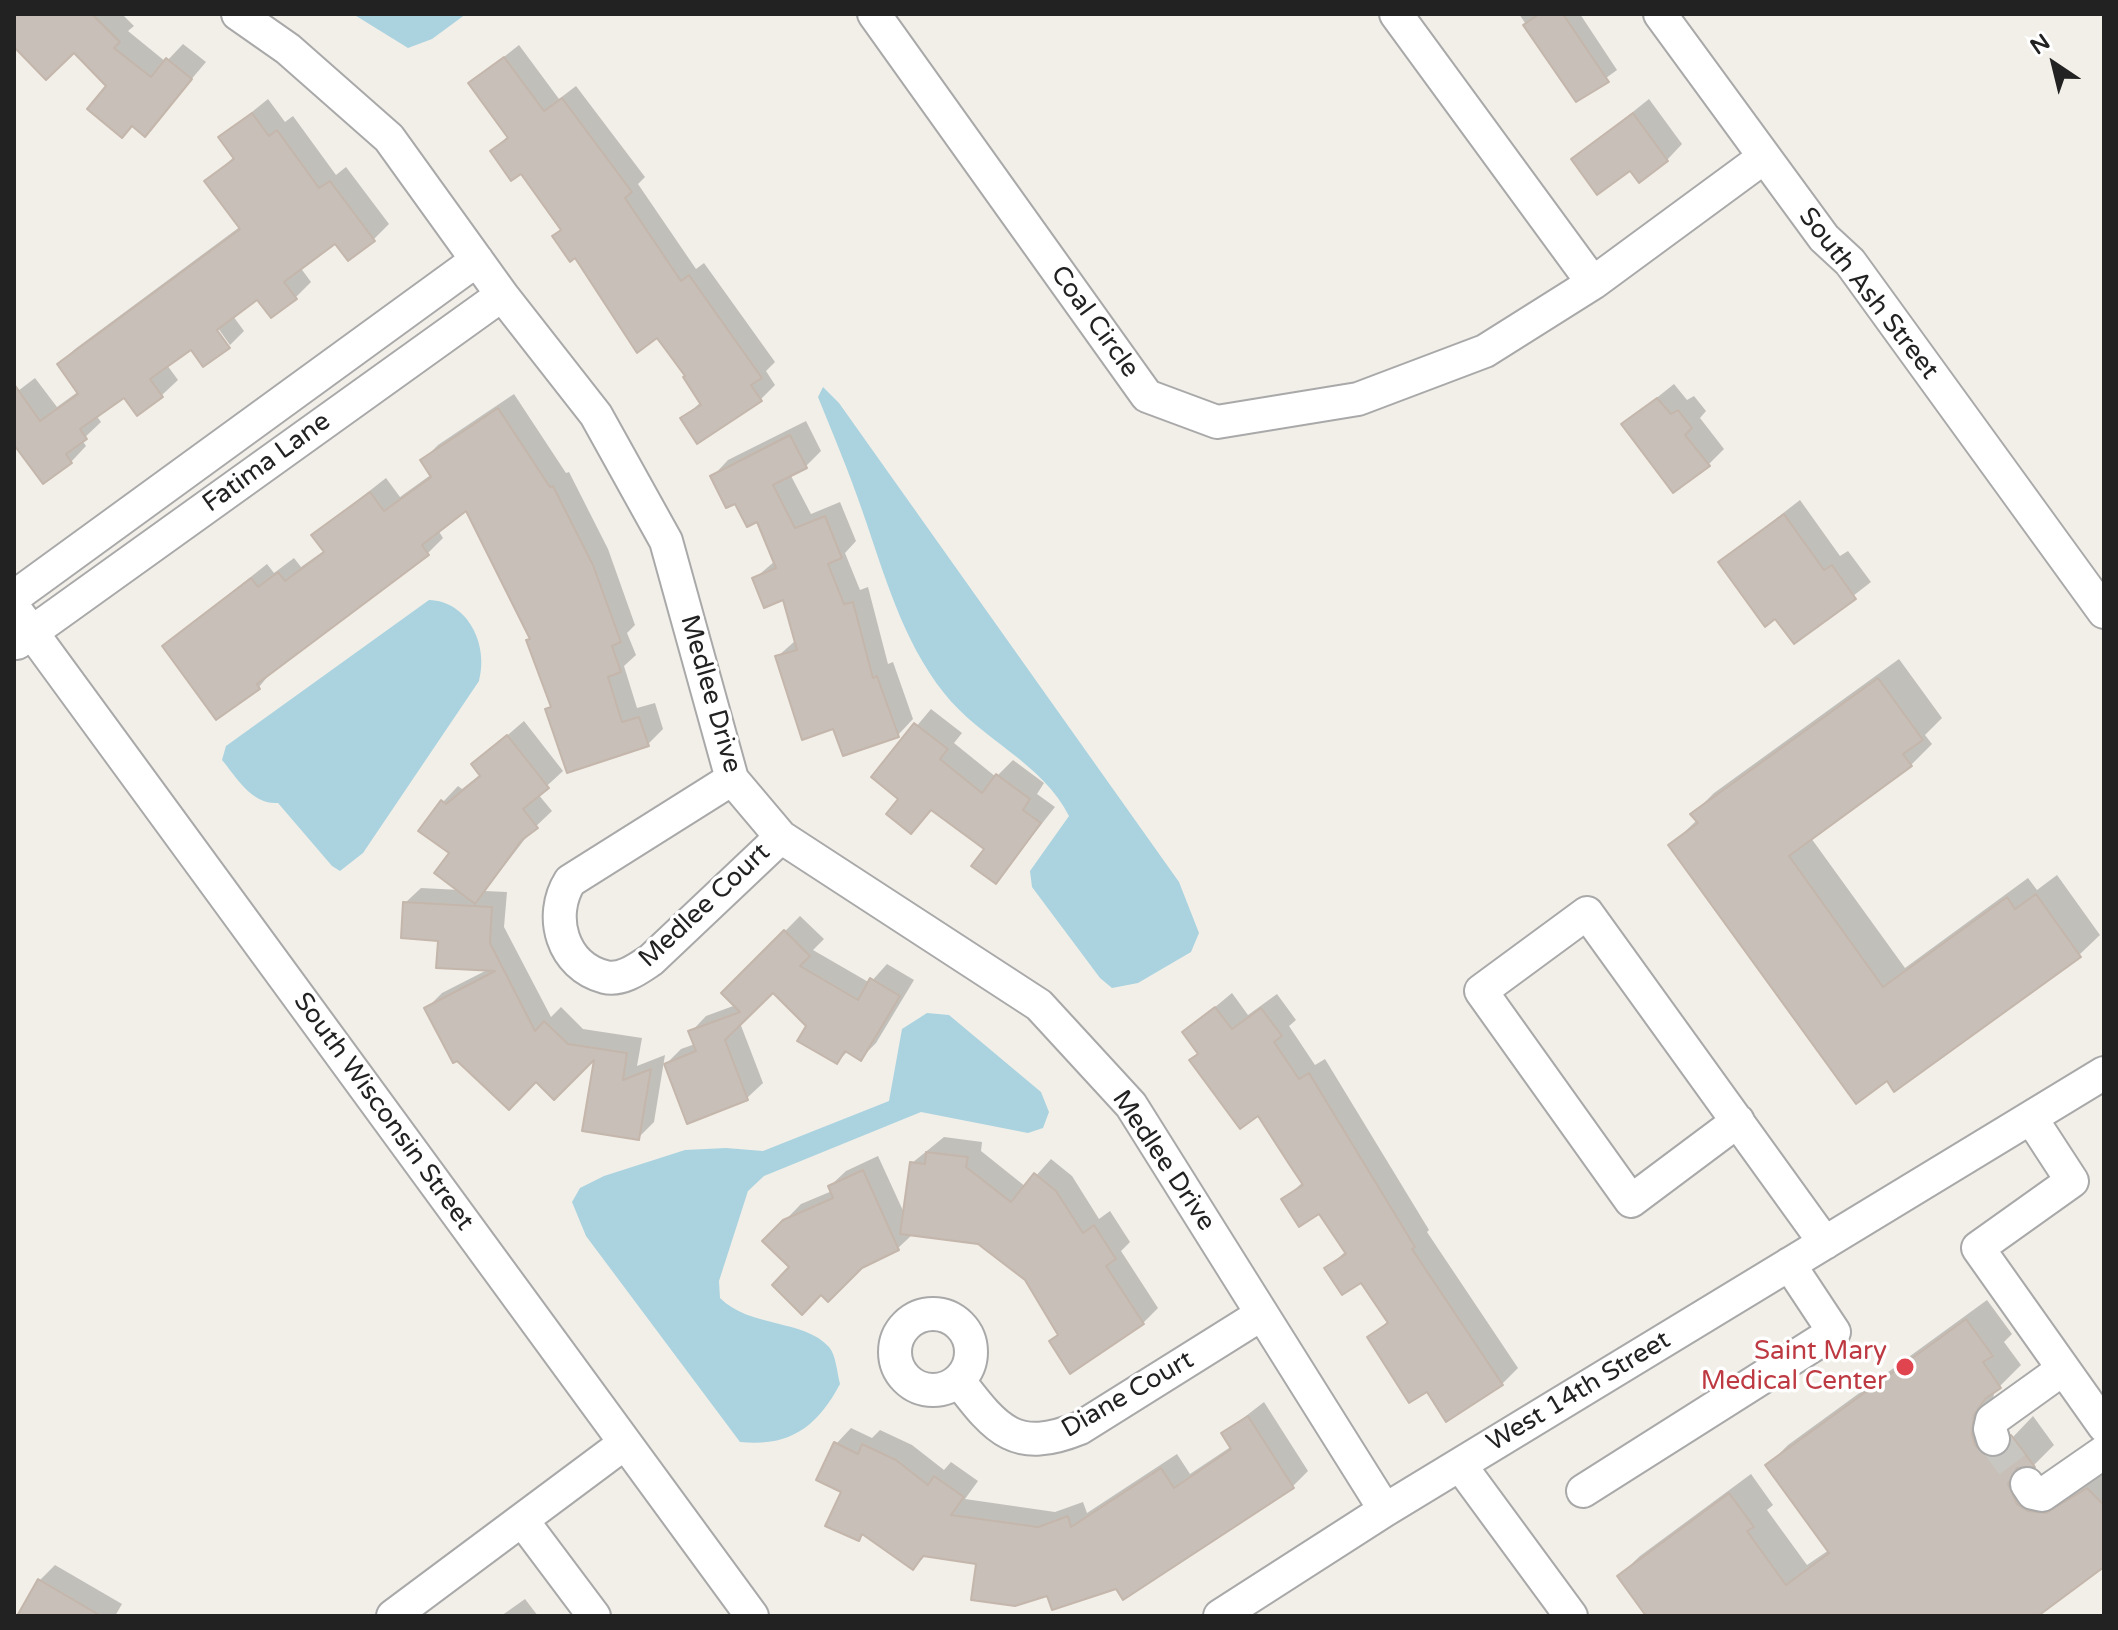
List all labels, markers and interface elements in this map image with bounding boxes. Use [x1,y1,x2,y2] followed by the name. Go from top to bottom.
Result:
[2014,24,2094,104] north arrow
[2026,29,2055,60] text: N
[1791,202,1945,386] street label: South Ash Street
[1043,260,1145,384] street label: Coal Circle
[197,406,337,520] street label: Fatima Lane
[673,612,747,776] street label: Medlee Drive
[633,837,777,975] street label: Medlee Court
[286,987,480,1237] street label: South Wisconsin Street
[1105,1085,1221,1237] street label: Medlee Drive
[1482,1325,1676,1459] street label: West 14th Street
[1701,1336,1887,1398] place label: Saint Mary Medical Center
[1057,1345,1199,1445] street label: Diane Court
[1894,1356,1916,1378] marker: Saint Mary Medical Center

